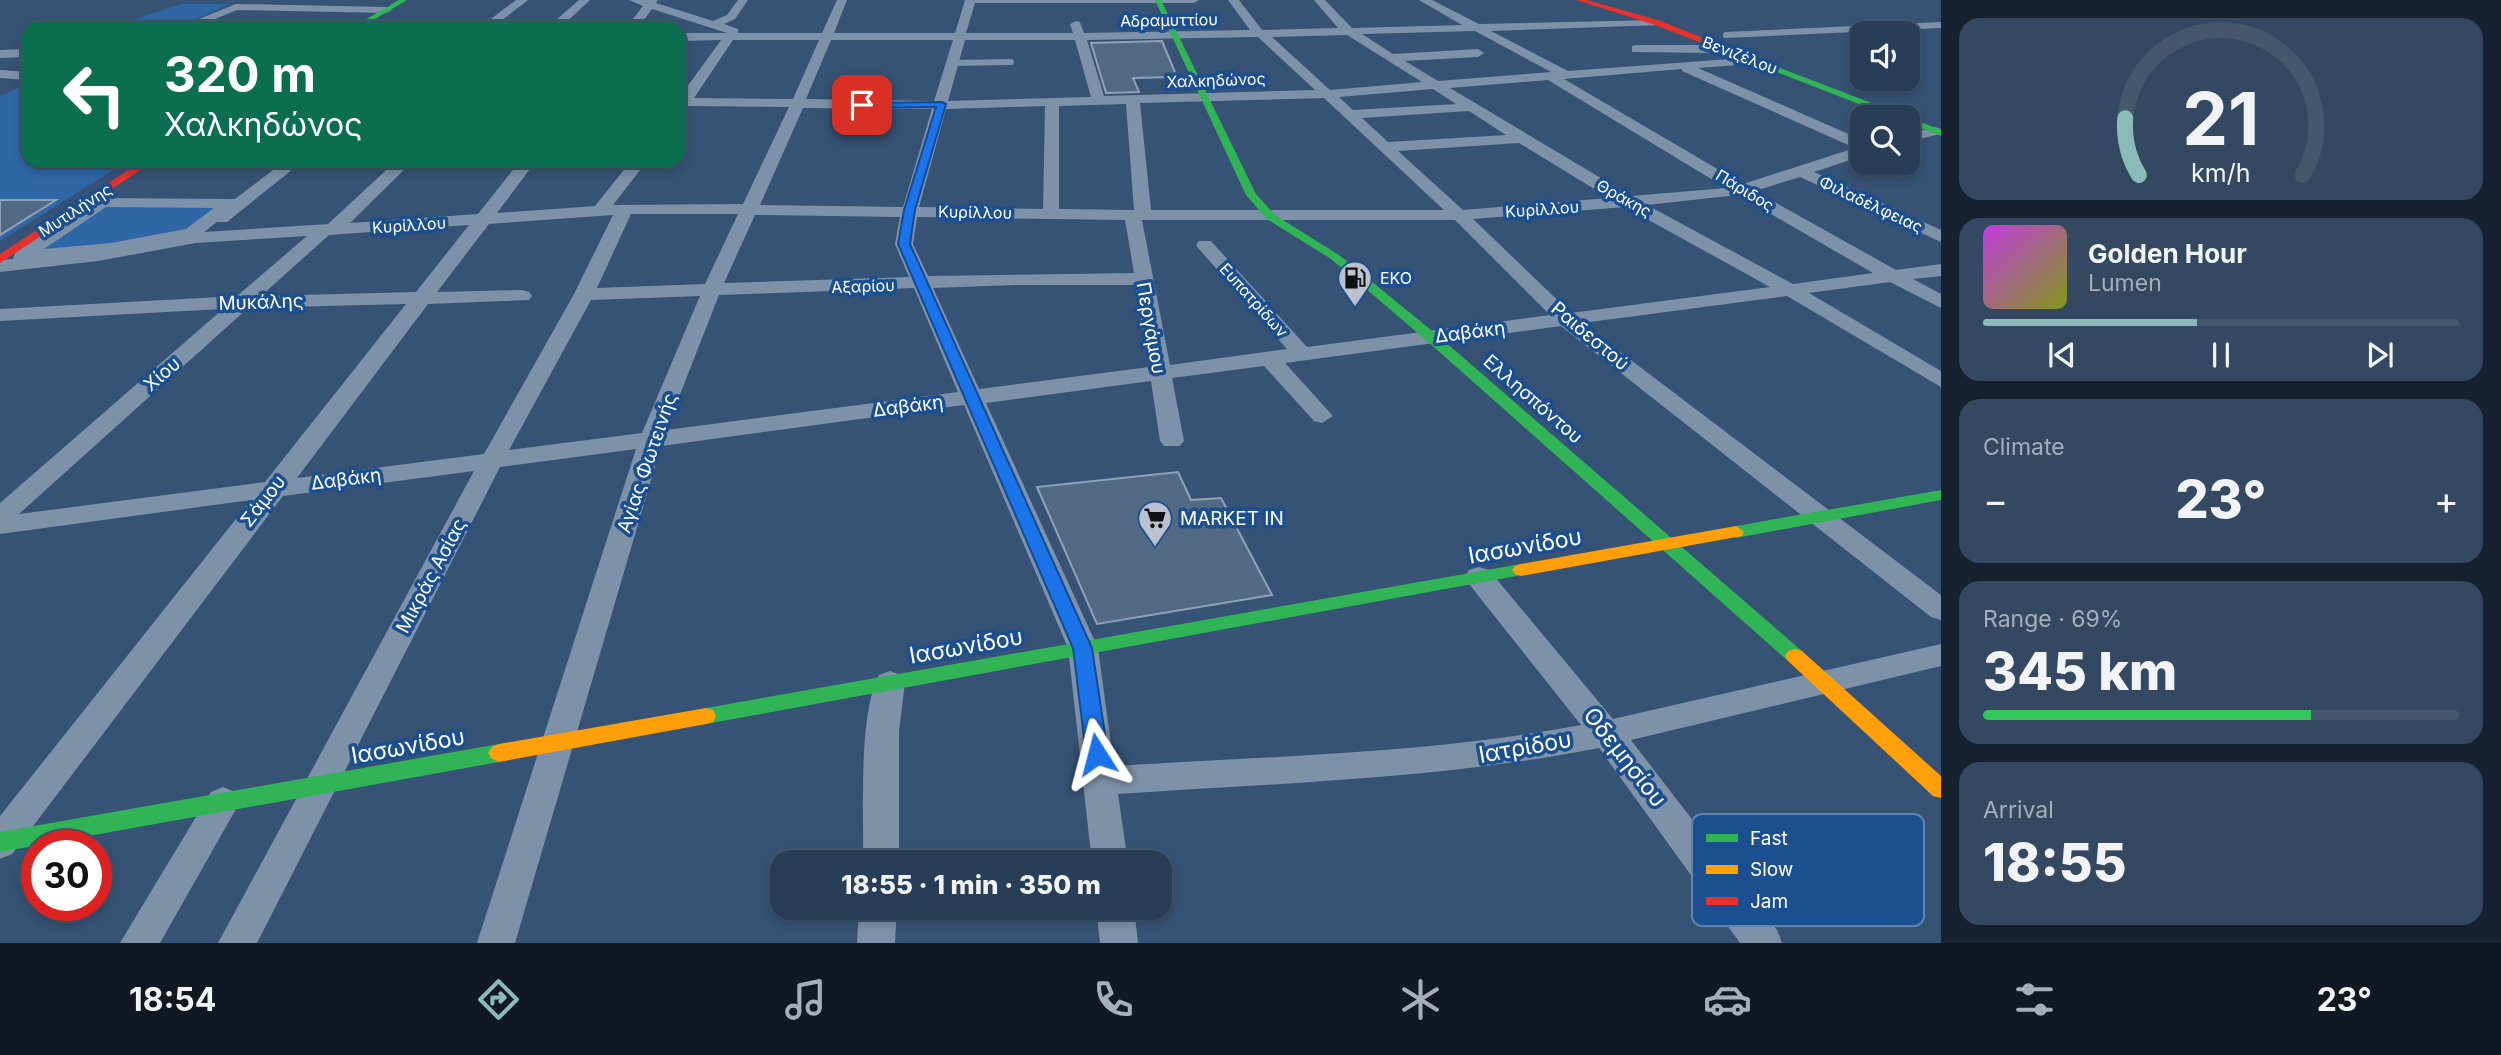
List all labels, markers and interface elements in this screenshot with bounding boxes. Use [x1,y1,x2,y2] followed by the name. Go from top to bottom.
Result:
[1120,9,1218,31] street label: Αδραμυττίου
[1850,21,1920,175] map controls
[1850,21,1920,91] button: sound
[1700,32,1780,78] street label: Βενιζέλου
[164,45,316,104] text: 320 m
[49,49,140,140] icon: left
[1166,68,1266,92] street label: Χαλκηδώνος
[2182,74,2260,163] text: 21
[832,75,892,135] pin
[843,86,881,124] icon: arrive
[164,105,362,144] text: Χαλκηδώνος
[1850,105,1920,175] button: search
[2191,158,2251,188] text: km/h
[1712,165,1778,215] street label: Πάριδος
[1816,171,1926,237] street label: Φιλαδέλφειας
[1593,175,1655,221] street label: Θράκης
[35,179,115,241] street label: Μυτιλήνης
[1504,196,1580,222] street label: Κυρίλλου
[938,201,1012,223] street label: Κυρίλλου
[371,212,447,238] street label: Κυρίλλου
[2088,238,2247,269] text: Golden Hour
[1216,259,1292,341] street label: Ευπατρίδων
[1336,259,1374,308] fuel station icon: ΕΚΟ
[1380,268,1412,288] place label: ΕΚΟ
[2088,269,2162,297] text: Lumen
[831,275,895,297] street label: Αξαρίου
[1132,280,1170,376] street label: Περγάμου
[218,289,304,315] street label: Μυκάλης
[1546,297,1634,375] street label: Ραιδεστού
[1434,316,1506,348] street label: Δαβάκη
[2043,336,2081,374] icon: previous
[2202,336,2240,374] icon: pause
[2361,336,2399,374] icon: next
[1479,350,1587,448] street label: Ελλησπόντου
[139,352,185,396] street label: Χίου
[612,390,682,536] street label: Αγίας Φωτεινής
[872,390,944,422] street label: Δαβάκη
[1983,433,2065,461] text: Climate
[310,463,382,495] street label: Δαβάκη
[2175,468,2267,531] text: 23°
[236,470,290,532] street label: Σάμου
[1983,477,2008,523] text: −
[2434,477,2459,523] text: +
[1136,499,1174,548] supermarket icon: MARKET IN
[1180,507,1284,530] place label: MARKET IN
[391,515,471,637] street label: Μικράς Ασίας
[1466,522,1584,570] street label: Ιασωνίδου
[1983,605,2122,633] text: Range · 69%
[907,622,1025,670] street label: Ιασωνίδου
[1983,640,2177,703] text: 345 km
[1577,702,1673,812] street label: Οδεμησίου
[1060,717,1134,791] position arrow
[349,722,467,770] street label: Ιασωνίδου
[1476,725,1574,769] street label: Ιατρίδου
[1983,796,2054,824] text: Arrival
[1692,814,1924,926] legend
[1750,827,1788,850] text: Fast
[21,830,112,921] speed limit sign: 30
[1983,831,2127,894] text: 18:55
[1750,858,1793,881] text: Slow
[841,869,1101,900] text: 18:55 · 1 min · 350 m
[1750,890,1788,913] text: Jam
[474,975,523,1024] icon: directions
[781,975,830,1024] icon: music
[1089,975,1138,1024] icon: phone
[1396,975,1445,1024] icon: climate
[1703,975,1752,1024] icon: car
[2010,975,2059,1024] icon: filters
[129,980,216,1019] text: 18:54
[2317,980,2372,1019] text: 23°

